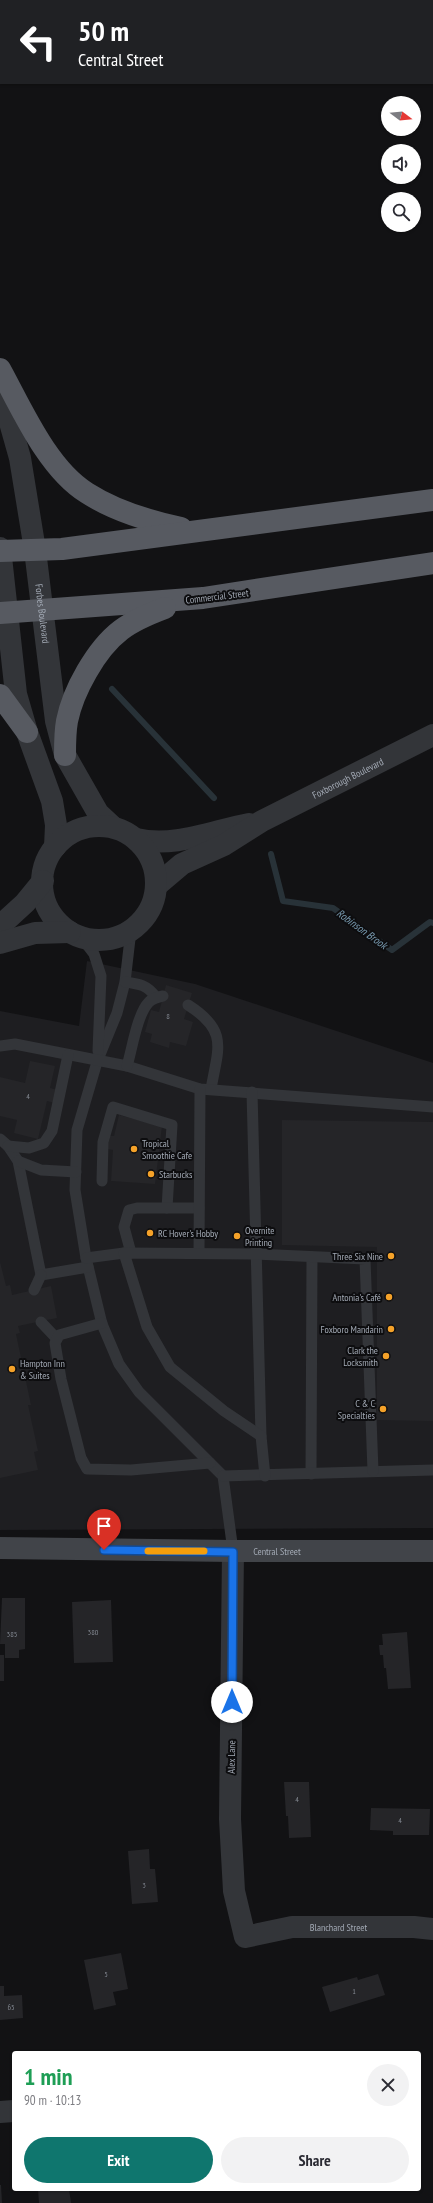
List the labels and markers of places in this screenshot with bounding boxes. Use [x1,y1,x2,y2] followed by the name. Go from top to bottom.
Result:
[142,1137,192,1162] place label: Tropical Smoothie Cafe
[129,1144,139,1154] marker: Tropical Smoothie Cafe
[159,1168,193,1181] place label: Starbucks
[146,1169,156,1179] marker: Starbucks
[245,1224,274,1249] place label: Overnite Printing
[158,1227,218,1240] place label: RC Hover's Hobby
[145,1228,155,1238] marker: RC Hover's Hobby
[232,1231,242,1241] marker: Overnite Printing
[333,1250,383,1263] place label: Three Six Nine
[386,1251,396,1261] marker: Three Six Nine
[333,1291,381,1304] place label: Antonia's Café
[384,1292,394,1302] marker: Antonia's Café
[320,1323,383,1336] place label: Foxboro Mandarin
[386,1324,396,1334] marker: Foxboro Mandarin
[343,1344,378,1369] place label: Clark the Locksmith
[381,1351,391,1361] marker: Clark the Locksmith
[20,1357,65,1382] place label: Hampton Inn & Suites
[7,1364,17,1374] marker: Hampton Inn & Suites
[338,1397,376,1422] place label: C & C Specialties
[378,1404,388,1414] marker: C & C Specialties
[87,1509,121,1550] pin

